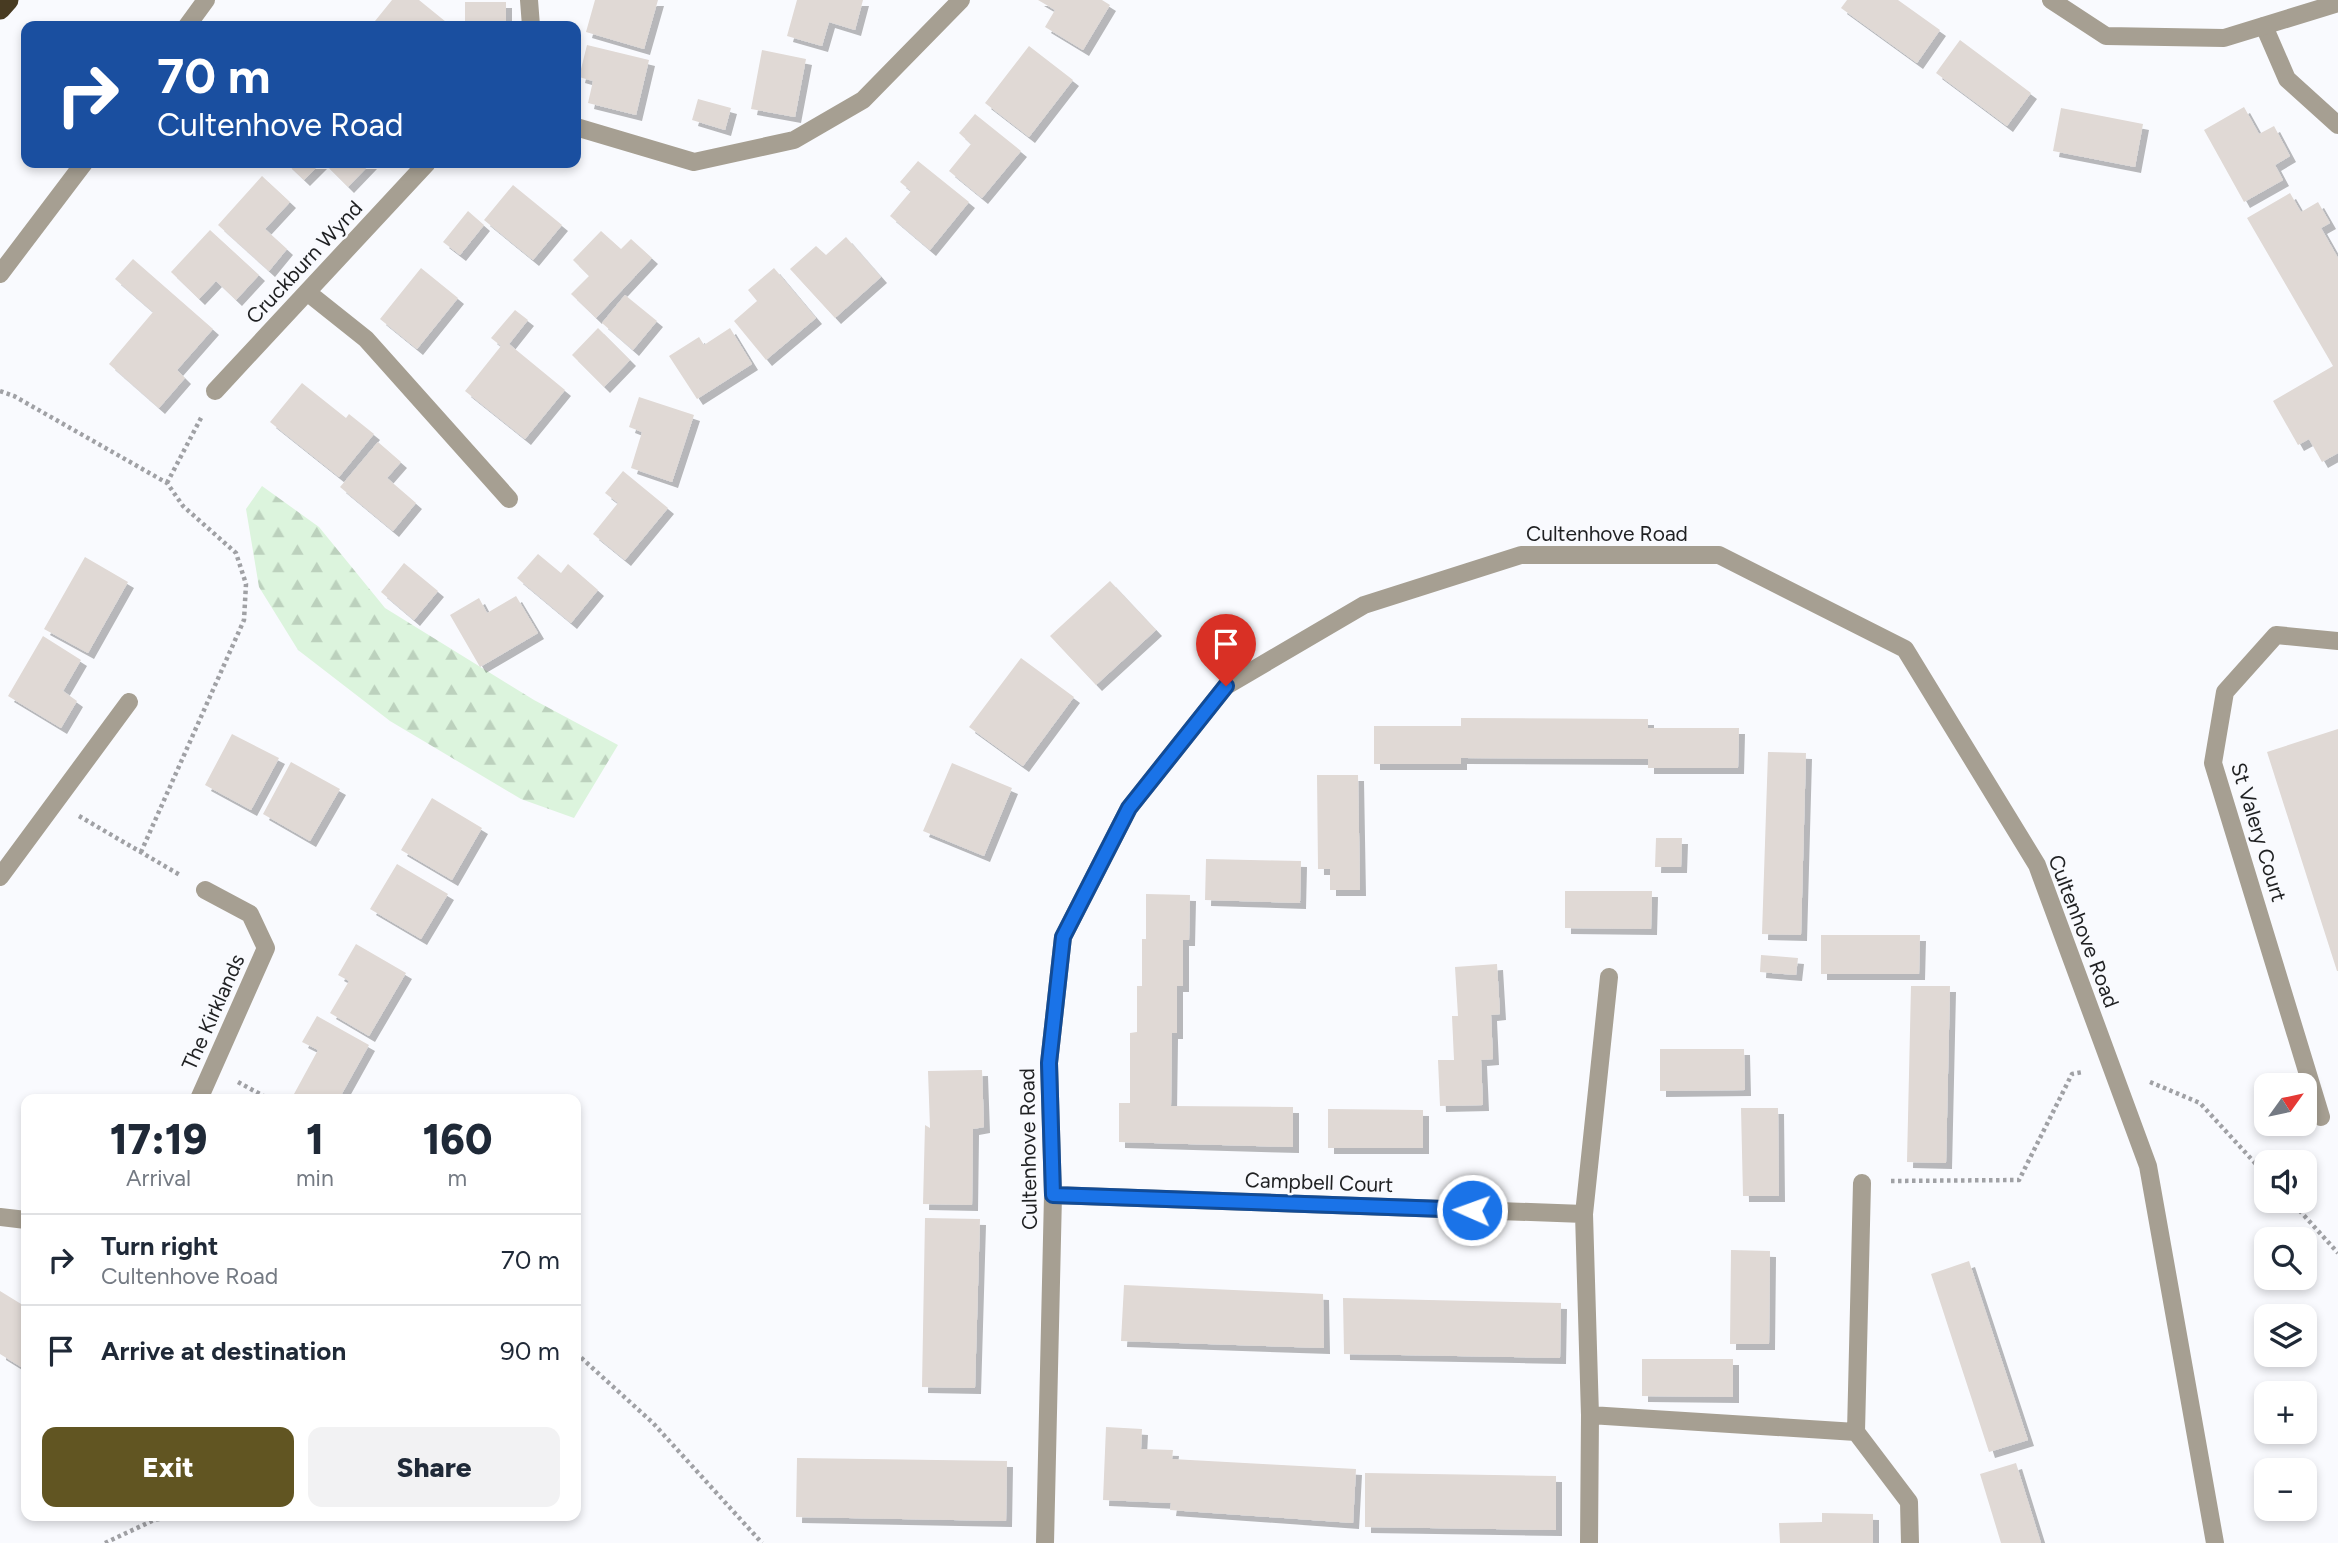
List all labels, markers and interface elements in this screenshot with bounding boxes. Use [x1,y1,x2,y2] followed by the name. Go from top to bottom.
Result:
[157,46,270,105] text: 70 m
[42,49,133,140] icon: right
[157,106,404,144] text: Cultenhove Road
[241,195,367,329] street label: Cruckburn Wynd
[1526,521,1688,546] street label: Cultenhove Road
[1196,614,1256,686] pin
[1207,625,1245,663] icon: arrive
[2226,760,2292,905] street label: St Valery Court
[2043,851,2125,1011] street label: Cultenhove Road
[176,950,250,1074] street label: The Kirklands
[1014,1068,1042,1230] street label: Cultenhove Road
[2254,1073,2317,1136] north arrow
[2254,1073,2317,1521] map controls
[110,1114,207,1165] text: 17:19
[306,1114,324,1165] text: 1
[422,1114,492,1165] text: 160
[2254,1150,2317,1213] button: sound
[126,1164,191,1192] text: Arrival
[296,1164,334,1192] text: min
[448,1164,467,1192] text: m
[1244,1167,1394,1197] street label: Campbell Court
[1435,1173,1509,1247] position arrow
[2254,1227,2317,1290] button: search
[101,1230,218,1262] text: Turn right
[42,1241,80,1279] icon: right
[501,1244,560,1276] text: 70 m
[101,1262,278,1290] text: Cultenhove Road
[2254,1304,2317,1367] button: layers
[42,1332,80,1370] icon: arrive
[101,1335,346,1367] text: Arrive at destination
[500,1335,560,1367] text: 90 m
[2254,1381,2317,1444] button: +
[42,1427,294,1507] button: Exit
[308,1427,560,1507] button: Share
[2254,1458,2317,1521] button: −

